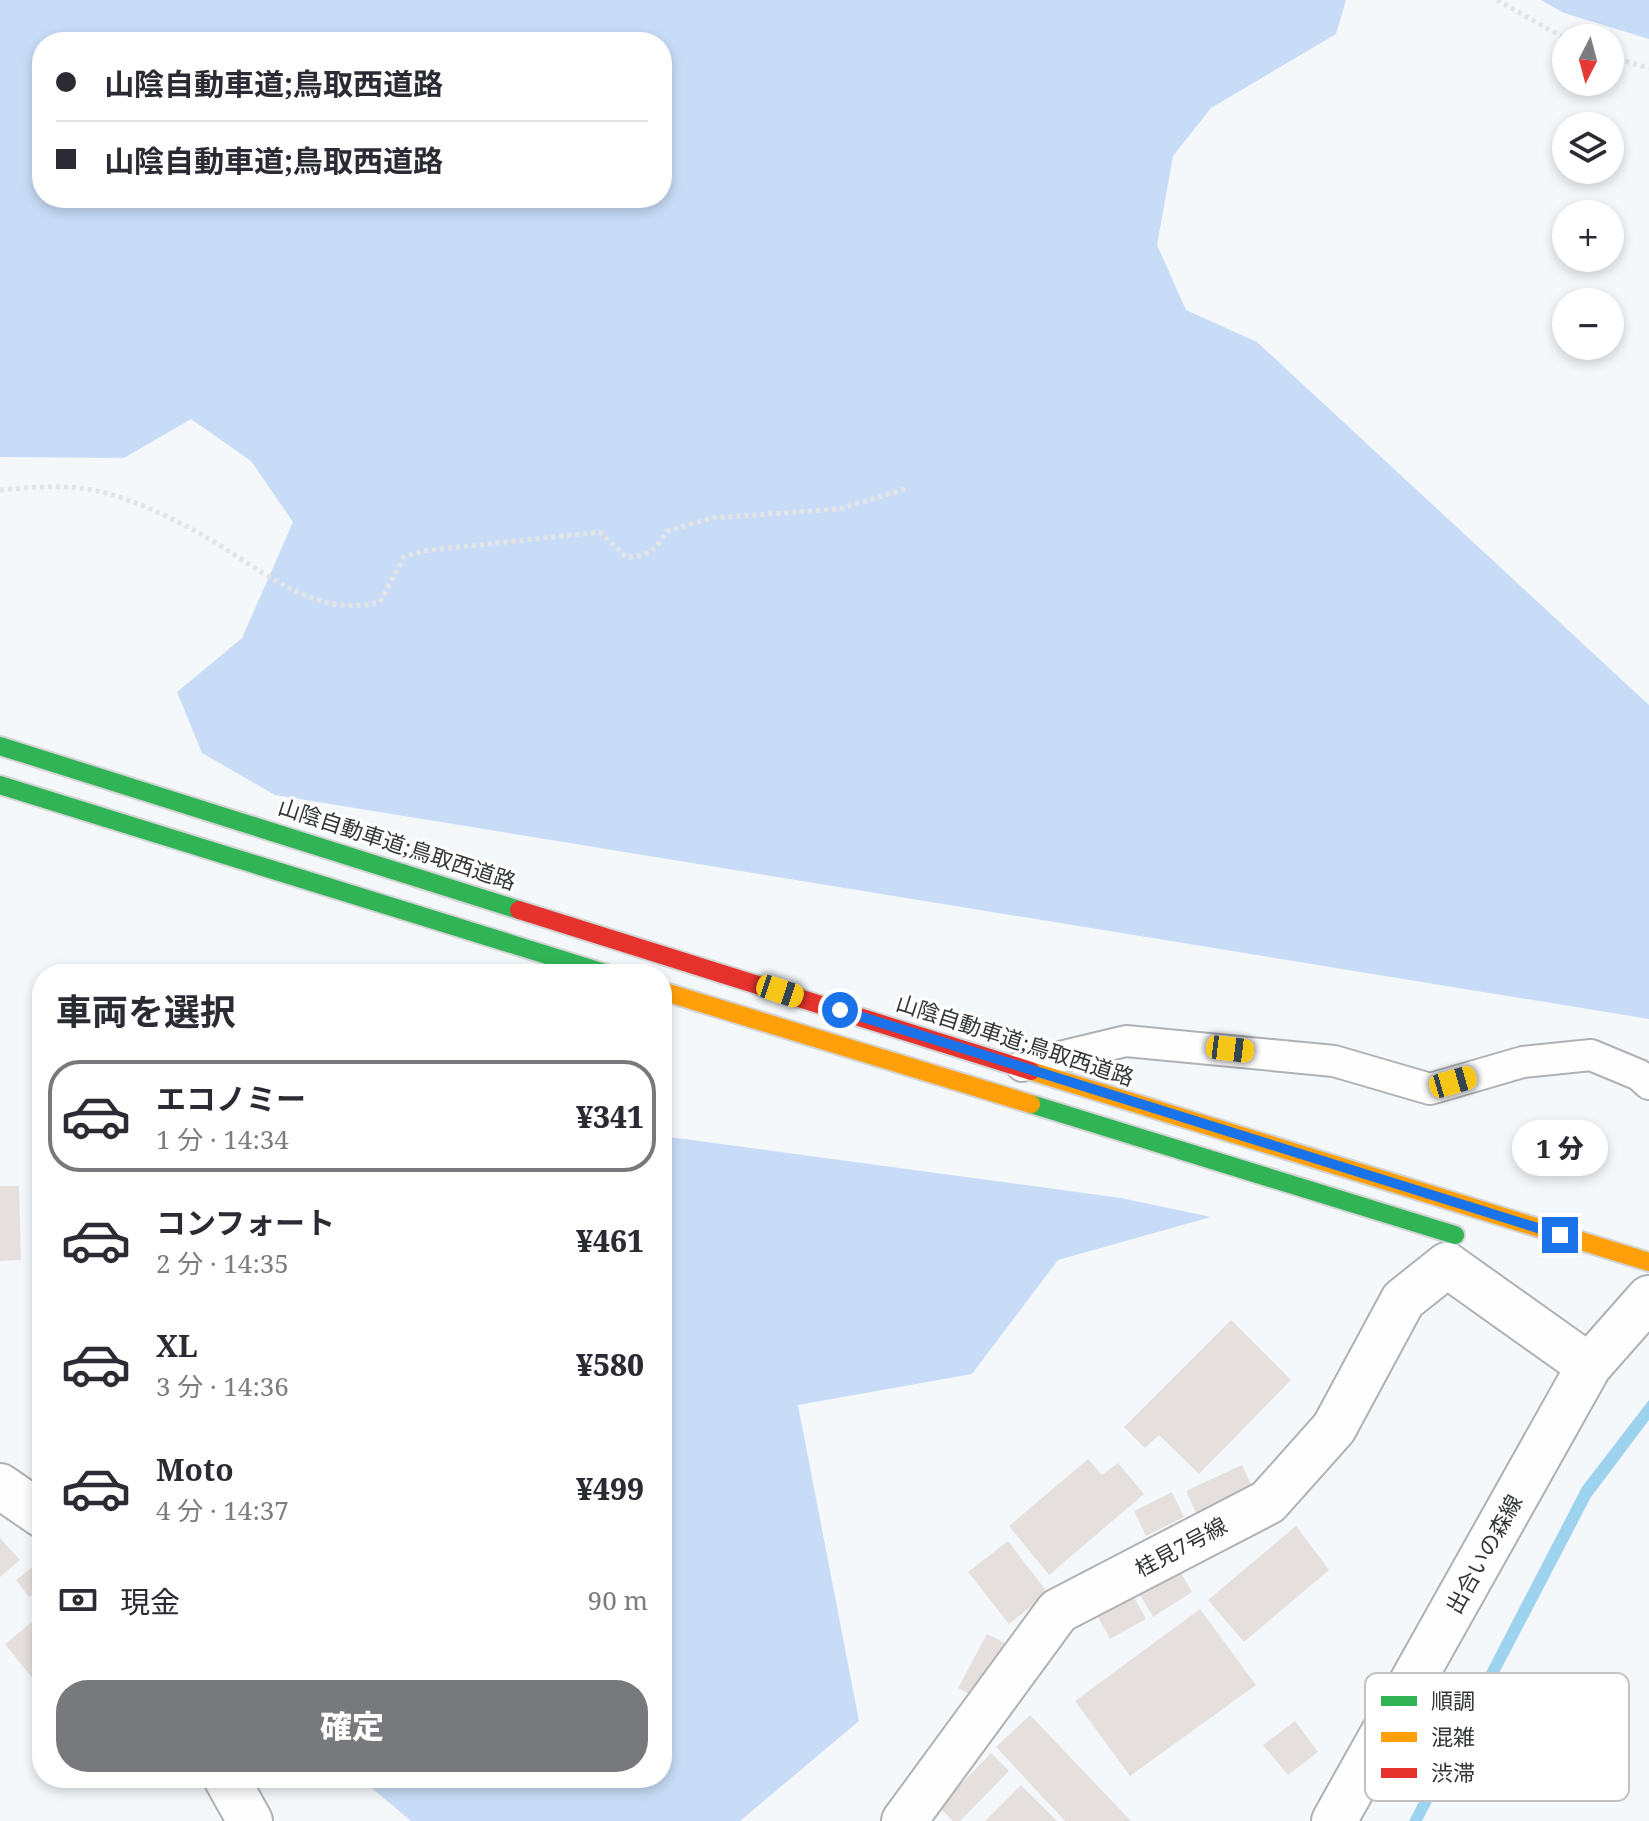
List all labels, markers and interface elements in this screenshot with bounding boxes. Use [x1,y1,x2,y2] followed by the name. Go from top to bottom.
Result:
[1552,24,1624,96] north arrow
[1552,24,1624,360] map controls
[104,63,443,104] text: 山陰自動車道;鳥取西道路
[1552,112,1624,184] button: layers
[104,140,443,181] text: 山陰自動車道;鳥取西道路
[1552,200,1624,272] button: +
[1552,288,1624,360] button: −
[275,790,520,896] street label: 山陰自動車道;鳥取西道路
[753,972,807,1010] car
[893,986,1138,1092] street label: 山陰自動車道;鳥取西道路
[56,987,236,1036] text: 車両を選択
[822,992,858,1028] route start
[1205,1034,1255,1064] car
[1427,1064,1479,1100] car
[156,1078,306,1119] text: エコノミー
[60,1080,132,1152] icon: car
[576,1096,644,1137] text: ¥341
[1512,1119,1608,1175] callout: 1 分
[156,1121,289,1157] text: 1 分 · 14:34
[1536,1130,1584,1166] text: 1 分
[156,1202,335,1243] text: コンフォート
[60,1204,132,1276] icon: car
[1542,1217,1578,1253] route end
[576,1220,644,1261] text: ¥461
[156,1245,289,1281] text: 2 分 · 14:35
[156,1325,198,1366] text: XL
[60,1328,132,1400] icon: car
[576,1344,644,1385] text: ¥580
[156,1368,289,1404] text: 3 分 · 14:36
[156,1449,234,1490] text: Moto
[60,1452,132,1524] icon: car
[576,1468,644,1509] text: ¥499
[1438,1489,1528,1619] street label: 出合いの森線
[156,1492,289,1528] text: 4 分 · 14:37
[1129,1509,1232,1583] street label: 桂見7号線
[56,1578,100,1622] icon: cash
[120,1581,180,1622] text: 現金
[588,1582,648,1618] text: 90 m
[1365,1673,1629,1801] legend
[56,1680,648,1772] button: 確定
[1431,1685,1475,1715] text: 順調
[1431,1721,1475,1751] text: 混雑
[1431,1757,1475,1787] text: 渋滞

